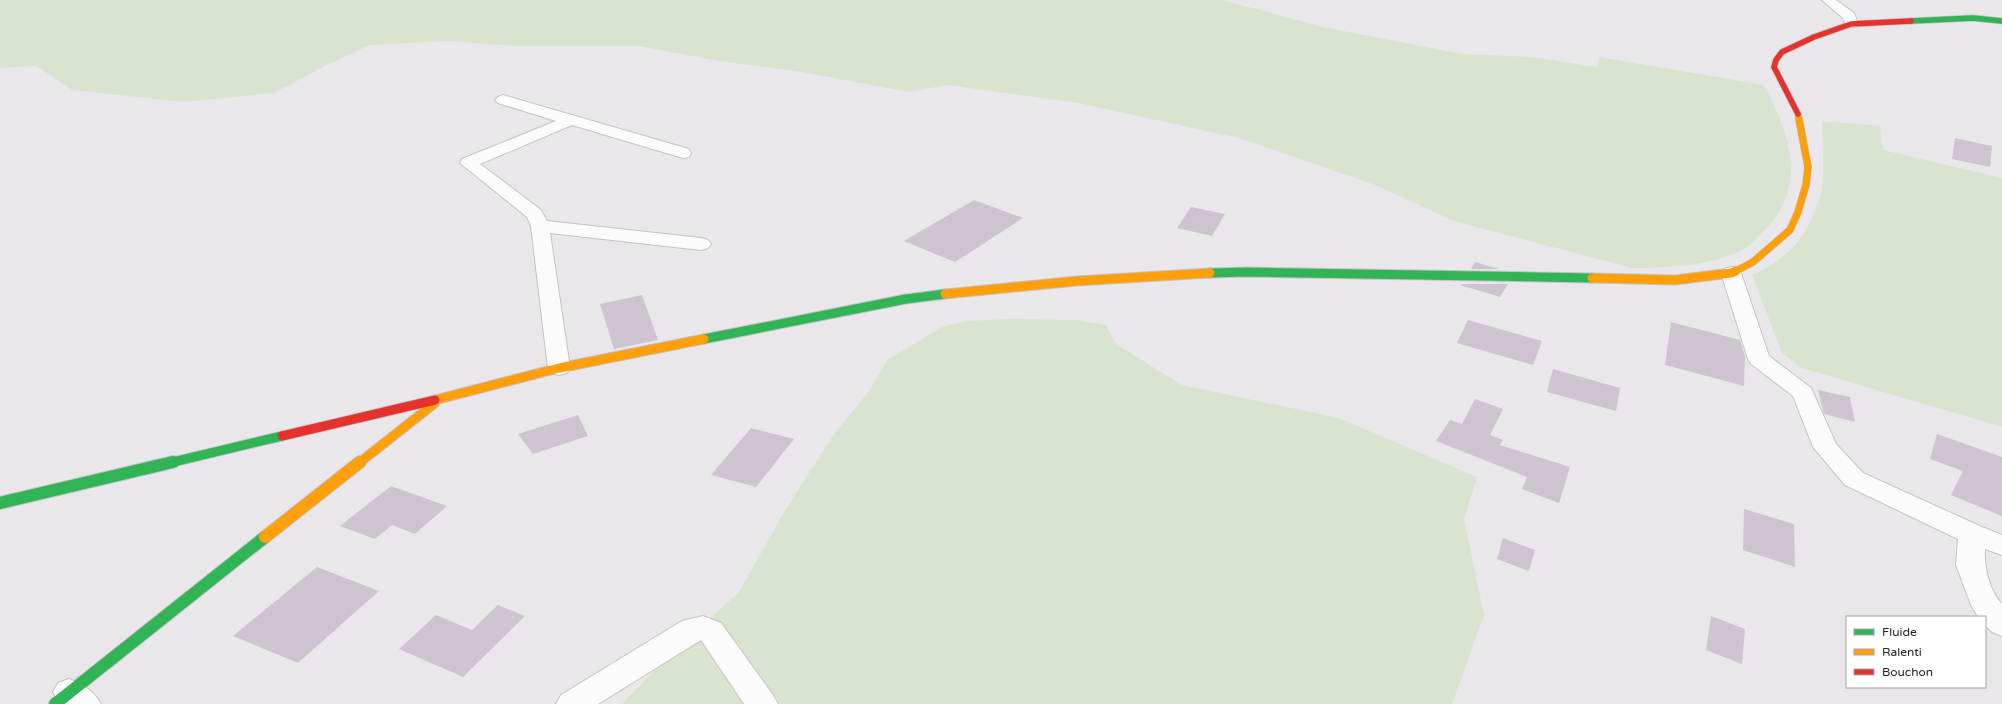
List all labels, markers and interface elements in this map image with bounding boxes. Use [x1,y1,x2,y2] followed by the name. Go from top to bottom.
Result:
[1846,616,1986,688] legend
[1882,625,1917,639] text: Fluide
[1882,645,1922,659] text: Ralenti
[1882,665,1933,679] text: Bouchon

